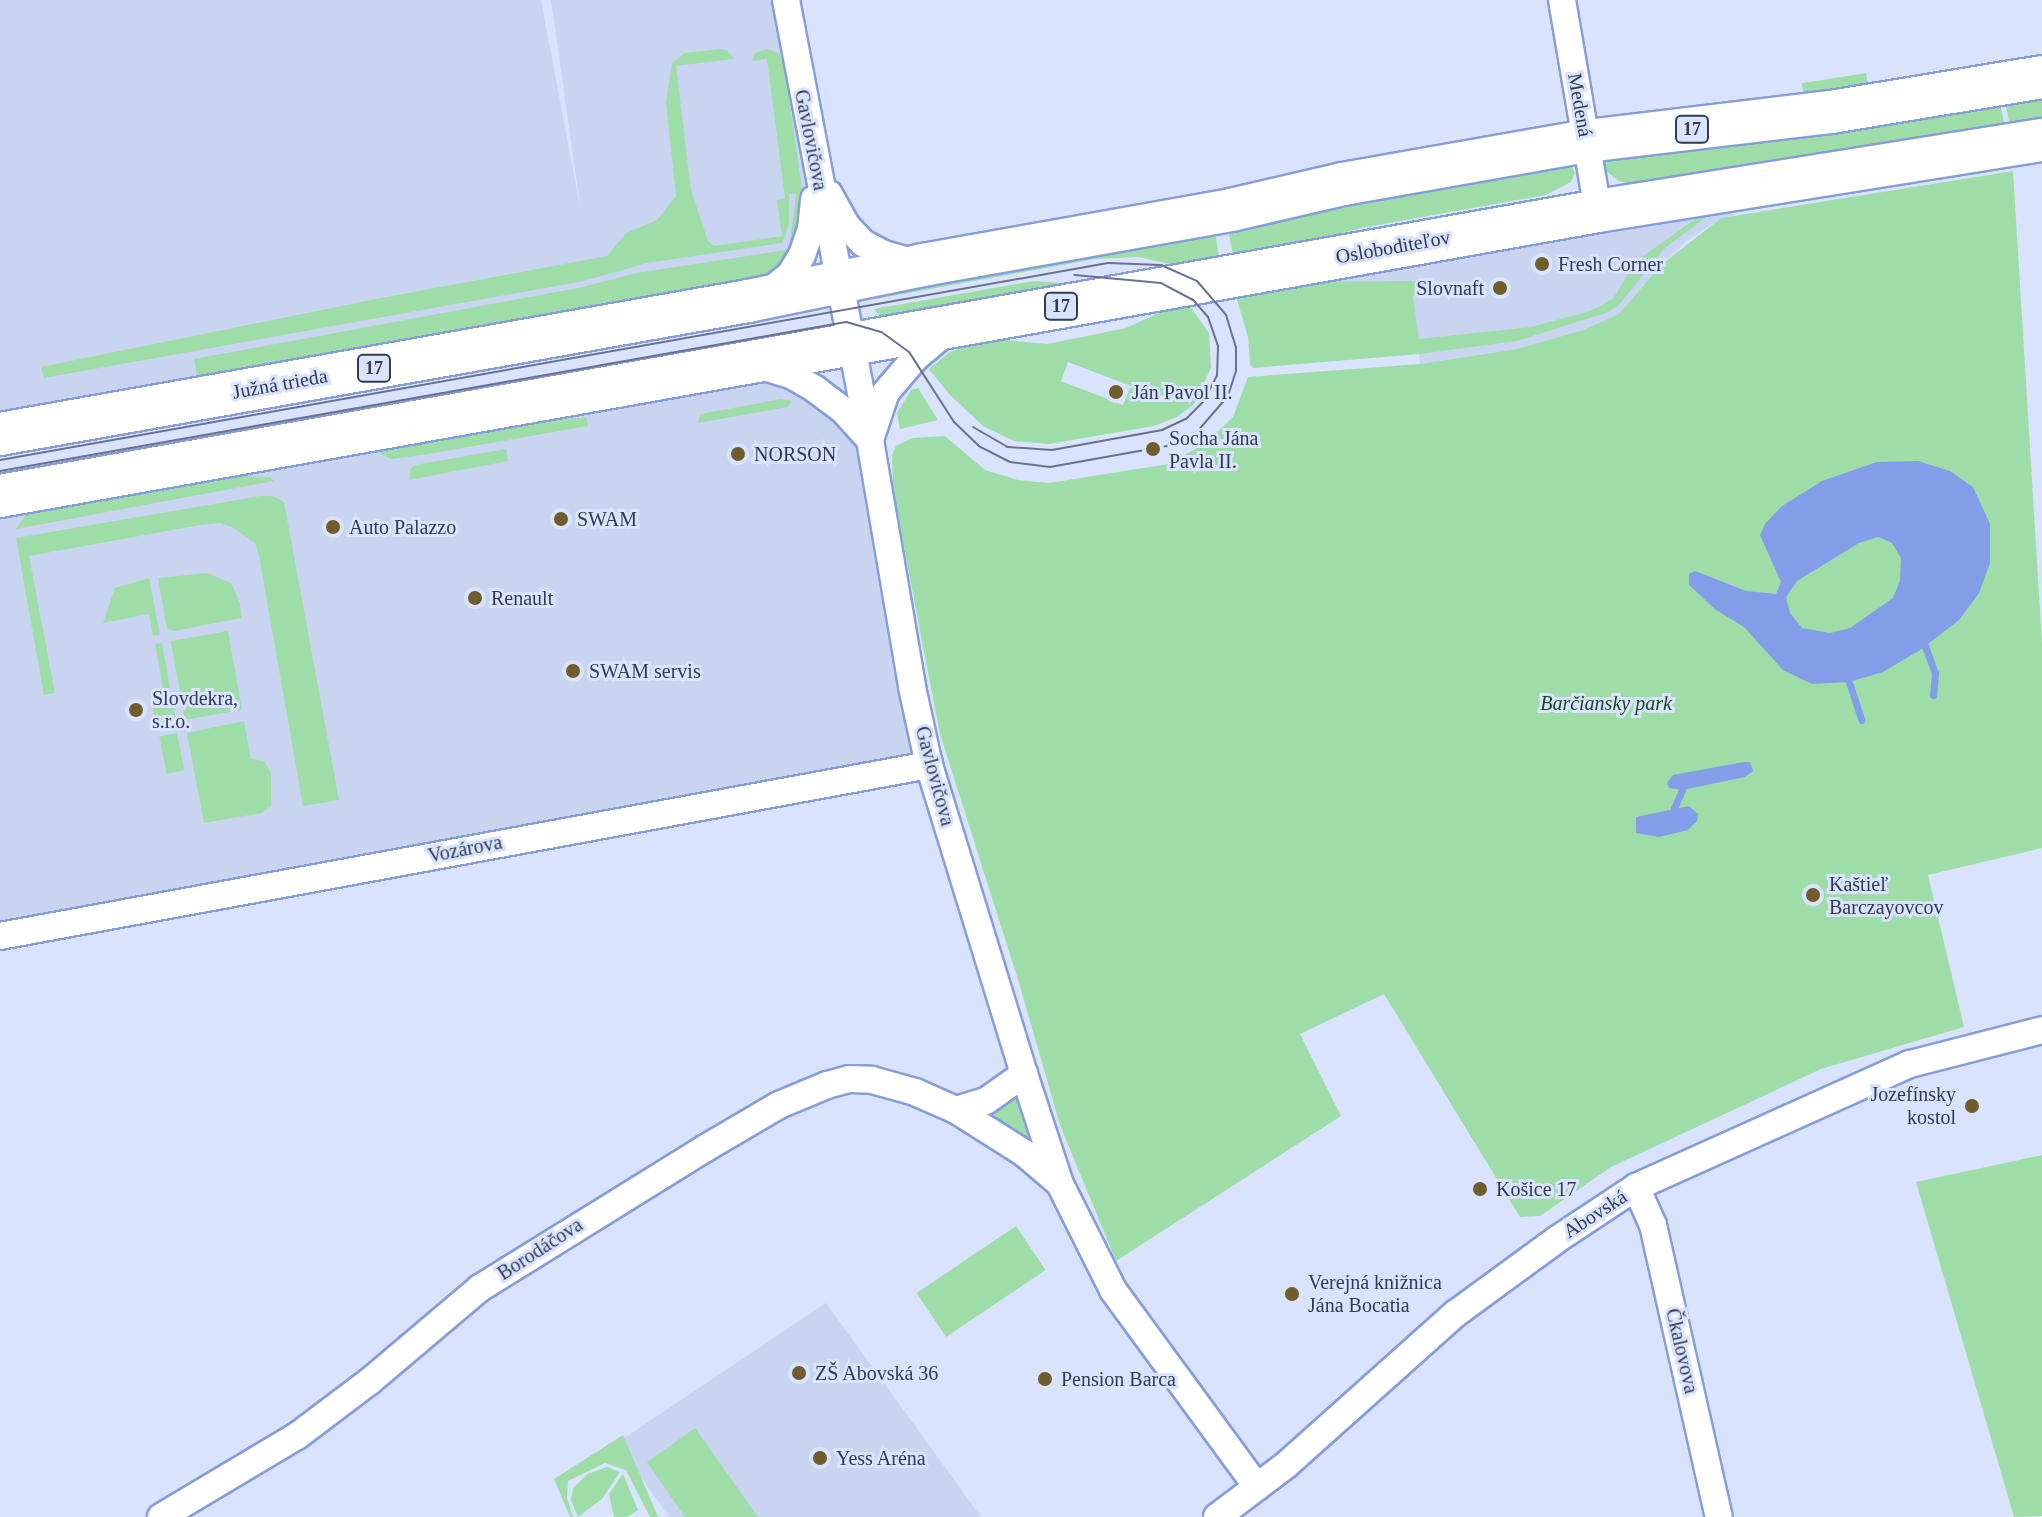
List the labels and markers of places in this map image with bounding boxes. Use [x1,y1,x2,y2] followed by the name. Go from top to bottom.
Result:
[1558,252,1663,276] place label: Fresh Corner
[1533,255,1551,273] marker: Fresh Corner
[1416,276,1484,300] place label: Slovnaft
[1491,279,1509,297] marker: Slovnaft
[1132,380,1233,404] place label: Ján Pavol II.
[1107,383,1125,401] marker: Ján Pavol II.
[1169,426,1258,473] place label: Socha Jána Pavla II.
[1144,440,1162,458] marker: Socha Jána Pavla II.
[754,442,836,466] place label: NORSON
[729,445,747,463] marker: NORSON
[577,507,637,531] place label: SWAM
[552,510,570,528] marker: SWAM
[349,515,456,539] place label: Auto Palazzo
[324,518,342,536] marker: Auto Palazzo
[491,586,553,610] place label: Renault
[466,589,484,607] marker: Renault
[589,659,701,683] place label: SWAM servis
[564,662,582,680] marker: SWAM servis
[152,686,238,733] place label: Slovdekra, s.r.o.
[127,701,145,719] marker: Slovdekra, s.r.o.
[1829,872,1943,919] place label: Kaštieľ Barczayovcov
[1804,886,1822,904] marker: Kaštieľ Barczayovcov
[1870,1082,1956,1129] place label: Jozefínsky kostol
[1963,1097,1981,1115] marker: Jozefínsky kostol
[1496,1177,1577,1201] place label: Košice 17
[1471,1180,1489,1198] marker: Košice 17
[1308,1270,1442,1317] place label: Verejná knižnica Jána Bocatia
[1283,1285,1301,1303] marker: Verejná knižnica Jána Bocatia
[815,1361,939,1385] place label: ZŠ Abovská 36
[790,1364,808,1382] marker: ZŠ Abovská 36
[1061,1367,1176,1391] place label: Pension Barca
[1036,1370,1054,1388] marker: Pension Barca
[836,1446,927,1470] place label: Yess Aréna
[811,1449,829,1467] marker: Yess Aréna

